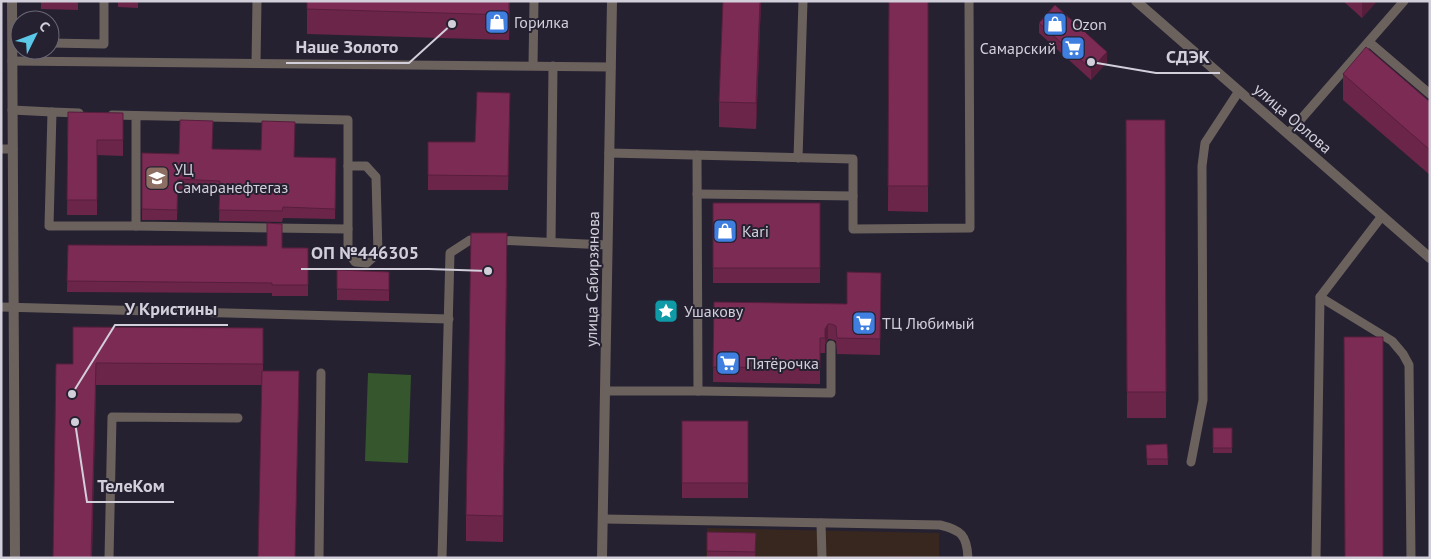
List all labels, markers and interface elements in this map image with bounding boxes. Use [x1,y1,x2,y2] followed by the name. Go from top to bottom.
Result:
[484,9,510,35] shop icon: Горилка
[10,10,60,60] north arrow
[1042,11,1068,37] shop icon: Ozon
[514,12,569,32] place label: Горилка
[1072,14,1107,34] place label: Ozon
[35,17,54,35] text: С
[286,30,409,63] callout: Наше Золото
[296,35,399,58] text: Наше Золото
[1060,35,1086,61] supermarket icon: Самарский
[980,38,1056,58] place label: Самарский
[1156,40,1220,73] callout: СДЭК
[1166,45,1210,68] text: СДЭК
[1250,79,1336,157] street label: улица Орлова
[174,159,288,197] place label: УЦ Самаранефтегаз
[144,165,170,191] school or university icon: УЦ Самаранефтегаз
[581,211,603,347] street label: улица Сабирзянова
[712,218,738,244] shop icon: Kari
[742,221,769,241] place label: Kari
[301,236,429,269] callout: ОП №446305
[311,241,419,264] text: ОП №446305
[115,292,228,325] callout: У Кристины
[124,297,217,320] text: У Кристины
[653,298,679,324] place icon: Ушакову
[684,301,744,321] place label: Ушакову
[851,310,877,336] supermarket icon: ТЦ Любимый
[882,313,974,333] place label: ТЦ Любимый
[715,350,741,376] supermarket icon: Пятёрочка
[746,353,819,373] place label: Пятёрочка
[87,469,174,502] callout: ТелеКом
[97,474,165,497] text: ТелеКом

